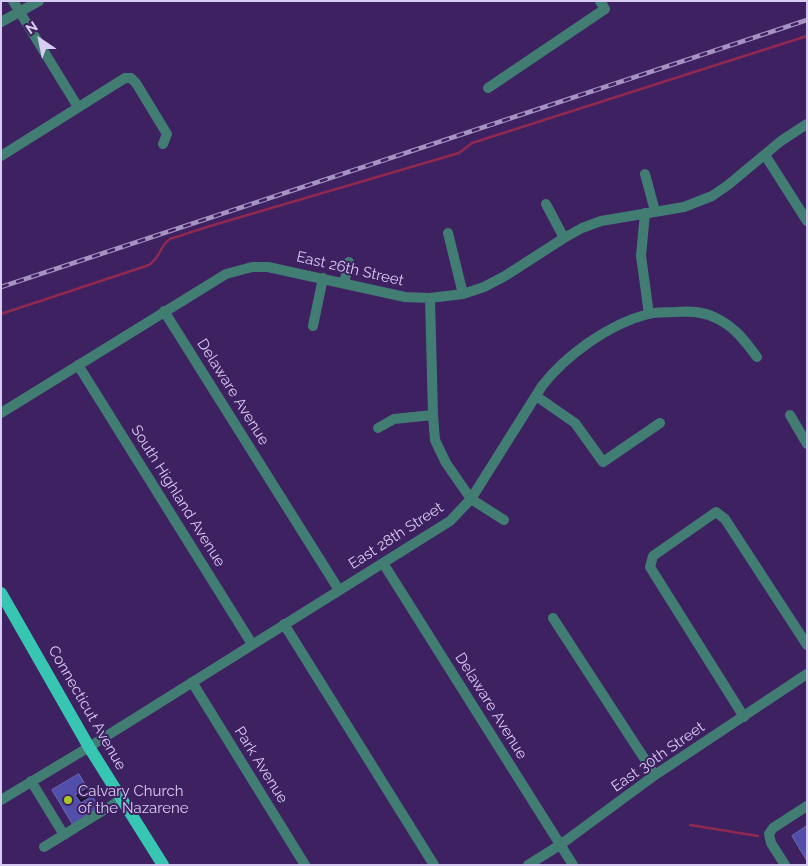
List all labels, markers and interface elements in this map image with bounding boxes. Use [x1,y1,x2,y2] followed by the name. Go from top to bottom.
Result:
[15,15,65,65] north arrow
[23,18,41,37] text: N
[295,248,405,290] street label: East 26th Street
[193,335,273,449] street label: Delaware Avenue
[127,422,229,570] street label: South Highland Avenue
[345,499,447,573] street label: East 28th Street
[44,643,130,773] street label: Connecticut Avenue
[451,649,531,763] street label: Delaware Avenue
[608,718,708,796] street label: East 30th Street
[230,723,292,807] street label: Park Avenue
[78,782,189,817] place label: Calvary Church of the Nazarene
[62,794,74,806] marker: Calvary Church of the Nazarene

